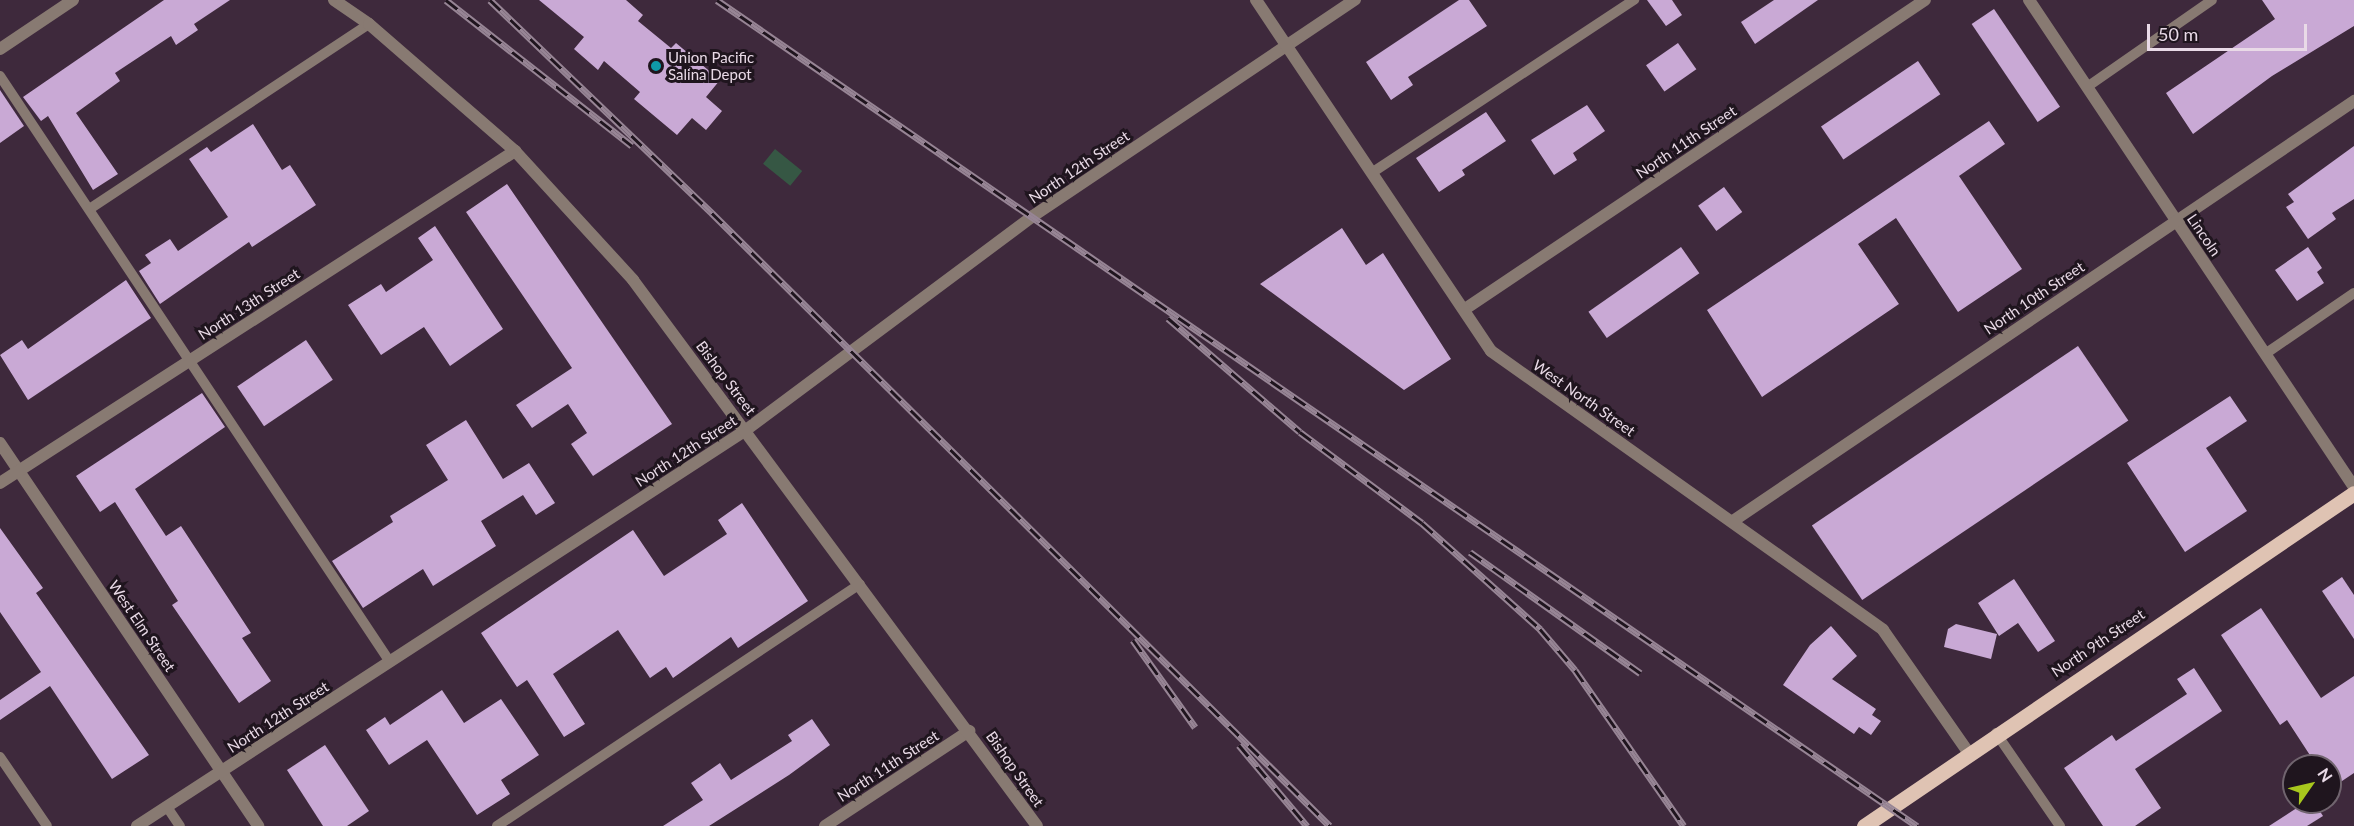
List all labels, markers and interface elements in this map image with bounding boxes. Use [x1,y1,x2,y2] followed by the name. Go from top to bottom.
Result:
[2150,12,2310,50] scale bar
[2158,23,2198,45] text: 50 m
[668,48,754,83] place label: Union Pacific Salina Depot
[649,59,663,73] marker: Union Pacific Salina Depot
[1632,102,1740,182] street label: North 11th Street
[1025,127,1133,207] street label: North 12th Street
[2183,210,2225,260] street label: Lincoln
[1980,258,2088,338] street label: North 10th Street
[195,265,303,343] street label: North 13th Street
[692,337,760,419] street label: Bishop Street
[1529,356,1639,440] street label: West North Street
[632,412,740,490] street label: North 12th Street
[105,577,179,675] street label: West Elm Street
[2048,605,2148,681] street label: North 9th Street
[224,678,332,756] street label: North 12th Street
[834,727,942,805] street label: North 11th Street
[982,728,1048,810] street label: Bishop Street
[2282,754,2342,814] north arrow
[2314,764,2337,785] text: N

